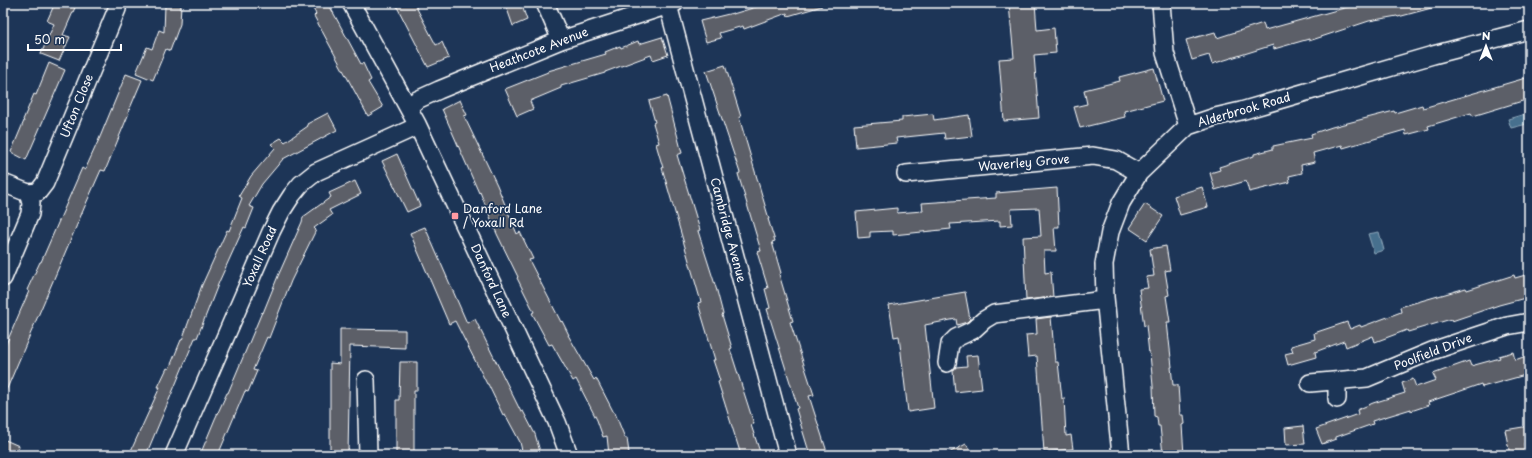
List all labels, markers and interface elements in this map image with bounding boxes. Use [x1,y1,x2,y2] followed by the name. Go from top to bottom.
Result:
[487,22,591,76] street label: Heathcote Avenue
[28,26,121,52] scale bar
[1466,26,1506,66] north arrow
[1482,27,1491,44] text: N
[34,30,65,48] text: 50 m
[55,71,97,140] street label: Ufton Close
[1195,87,1292,131] street label: Alderbrook Road
[978,149,1070,175] street label: Waverley Grove
[706,175,752,284] street label: Cambridge Avenue
[463,199,543,231] place label: Danford Lane / Yoxall Rd
[450,211,460,221] marker: Danford Lane / Yoxall Rd
[238,223,281,290] street label: Yoxall Road
[467,241,517,321] street label: Danford Lane
[1391,328,1474,374] street label: Poolfield Drive

